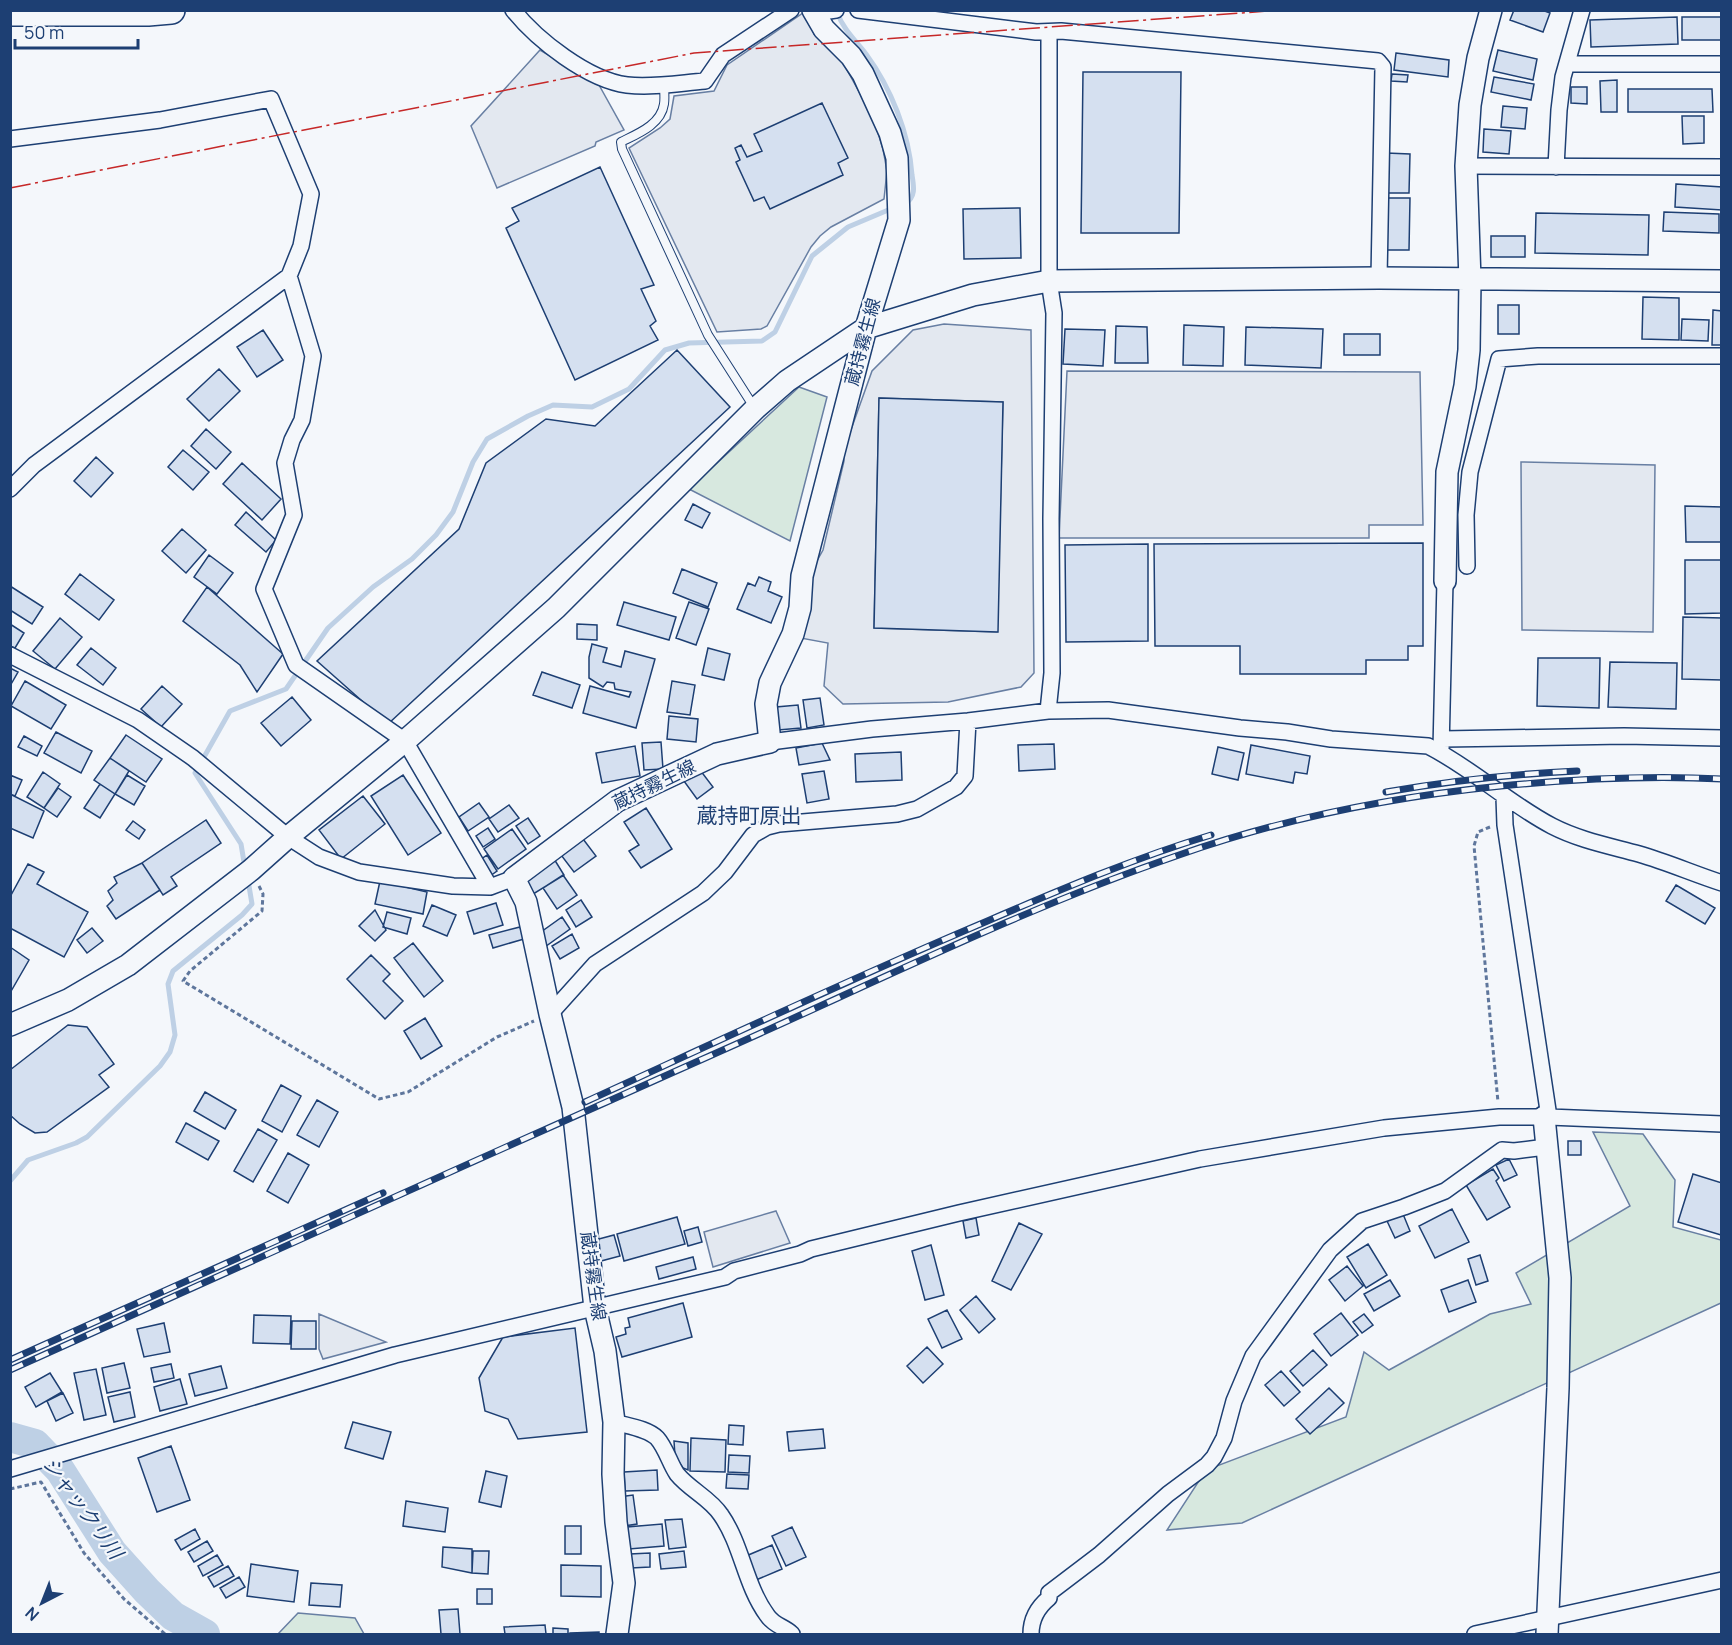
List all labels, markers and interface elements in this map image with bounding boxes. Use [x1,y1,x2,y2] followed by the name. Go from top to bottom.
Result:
[15,12,138,50] scale bar
[24,20,64,44] text: 50 m
[839,295,885,388] street label: 蔵持霧生線
[608,754,699,815] street label: 蔵持霧生線
[697,801,802,829] district label: 蔵持町原出
[576,1230,612,1322] street label: 蔵持霧生線
[37,1451,131,1566] water label: シャックリ川
[12,1573,72,1633] north arrow
[20,1602,44,1626] text: N

